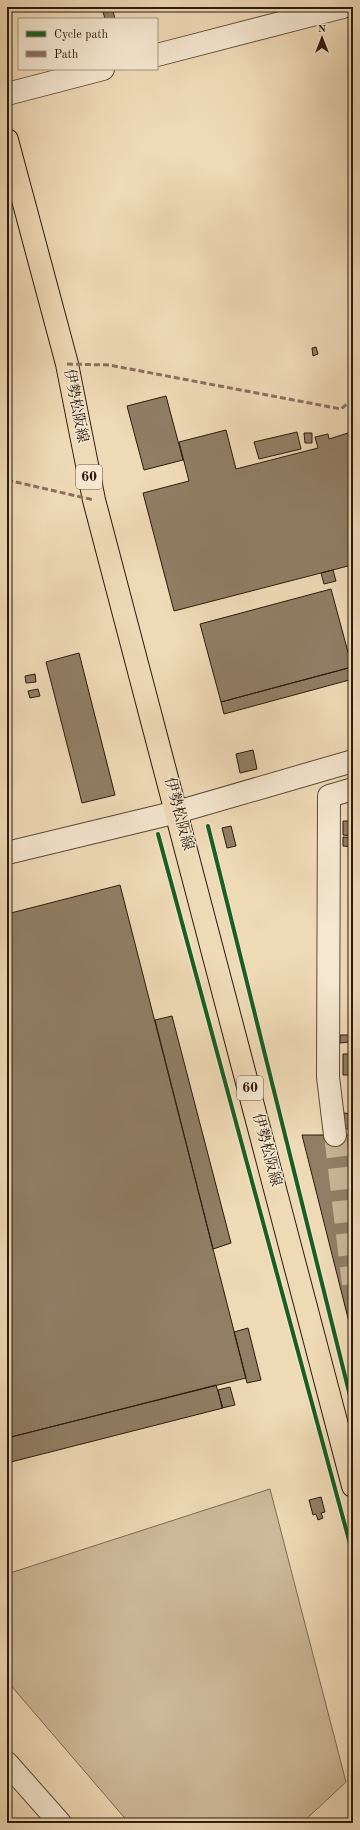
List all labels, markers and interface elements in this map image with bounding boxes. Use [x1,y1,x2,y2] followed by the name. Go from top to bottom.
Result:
[18,18,158,70] legend
[302,18,342,58] north arrow
[318,24,327,35] text: N
[54,29,109,41] text: Cycle path
[54,49,79,61] text: Path
[60,367,91,444] street label: 伊勢松阪線
[76,465,102,489] road number: 60
[161,775,197,852] street label: 伊勢松阪線
[237,1076,263,1100] road number: 60
[249,1111,285,1188] street label: 伊勢松阪線

